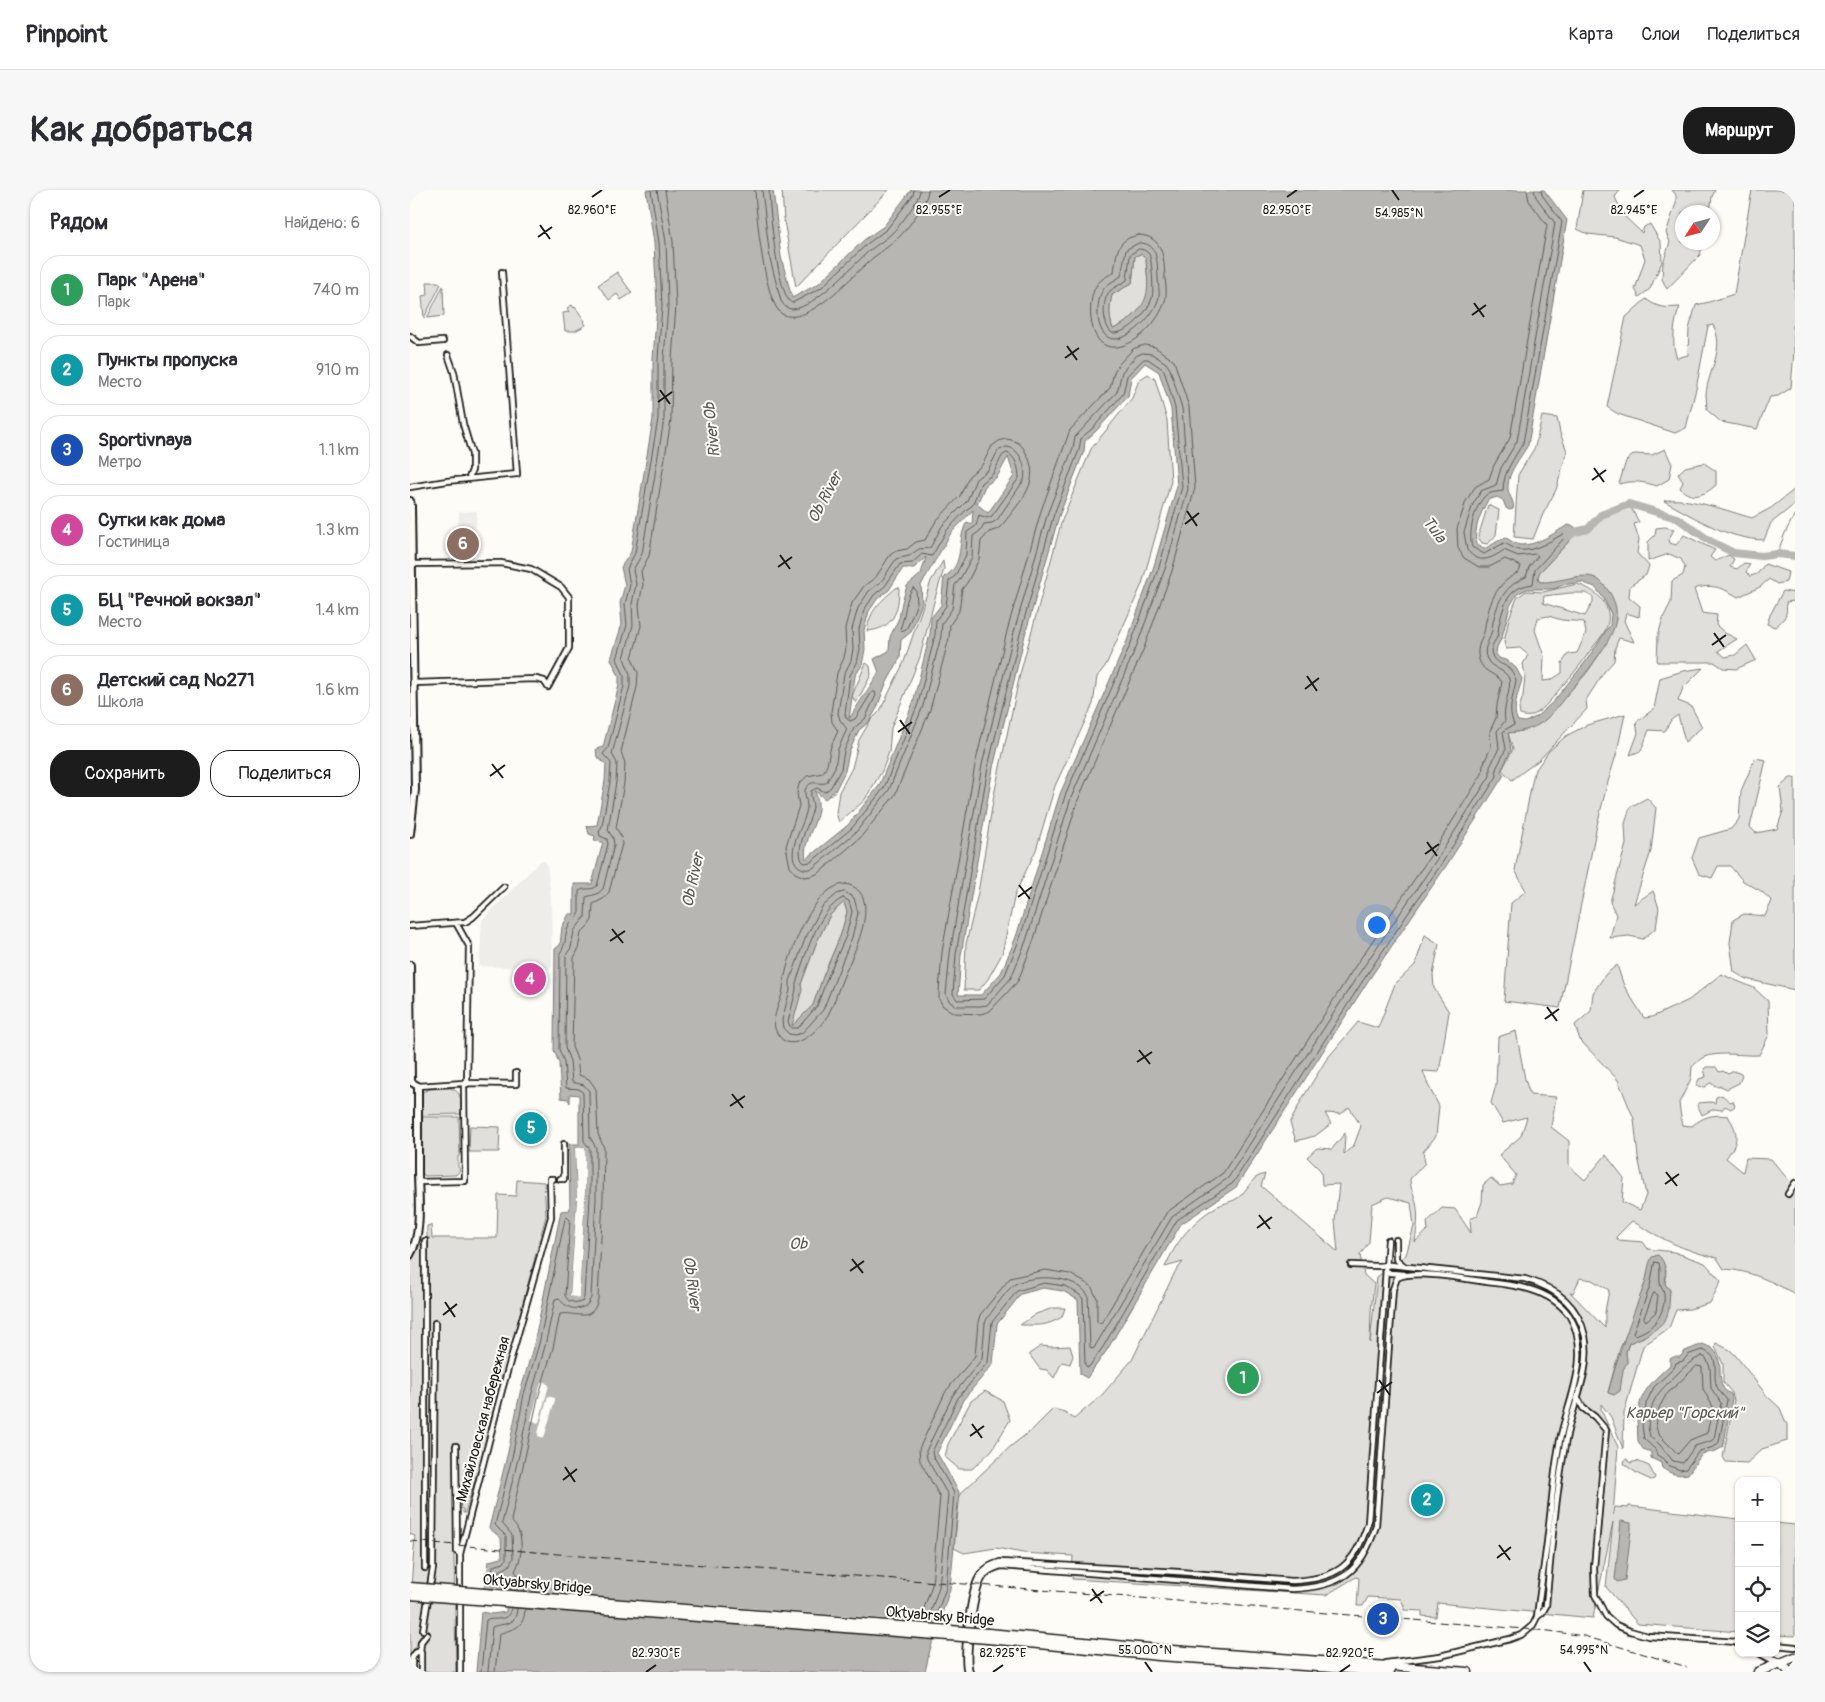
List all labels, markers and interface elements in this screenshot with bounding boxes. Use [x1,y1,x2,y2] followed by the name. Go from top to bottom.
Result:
[25,20,107,49] text: Pinpoint
[1569,23,1613,46] text: Карта
[1641,23,1679,46] text: Слои
[1707,23,1800,46] text: Поделиться
[1683,107,1795,154] button: Маршрут
[30,108,253,152] text: Как добраться
[568,203,616,218] text: 82.960°E
[916,203,962,218] text: 82.955°E
[1263,203,1311,218] text: 82.950°E
[1611,203,1657,218] text: 82.945°E
[1675,205,1720,250] north arrow
[1375,206,1423,221] text: 54.985°N
[50,209,108,236] text: Рядом
[284,213,360,233] text: Найдено: 6
[98,268,206,292] text: Парк "Арена"
[64,280,70,300] text: 1
[313,280,359,300] text: 740 m
[98,292,131,312] text: Парк
[98,348,238,372] text: Пункты пропуска
[63,360,71,380] text: 2
[316,360,359,380] text: 910 m
[98,372,142,392] text: Место
[699,400,725,458] water label: River Ob
[98,428,192,452] text: Sportivnaya
[63,440,71,460] text: 3
[319,440,359,460] text: 1.1 km
[98,452,142,472] text: Метро
[803,467,848,526] water label: Ob River
[98,508,225,532] text: Сутки как дома
[1418,513,1451,548] water label: Tula
[62,520,72,540] text: 4
[316,520,359,540] text: 1.3 km
[447,525,479,563] pin: 6
[98,532,170,552] text: Гостиница
[98,588,261,612] text: БЦ "Речной вокзал"
[63,600,71,620] text: 5
[316,600,359,620] text: 1.4 km
[98,612,142,632] text: Место
[98,668,255,692] text: Детский сад №271
[62,680,72,700] text: 6
[316,680,359,700] text: 1.6 km
[98,692,144,712] text: Школа
[50,750,200,797] button: Сохранить
[210,750,360,797] button: Поделиться
[677,849,709,909] water label: Ob River
[1364,912,1390,938] your location
[514,960,546,998] pin: 4
[515,1109,547,1147] pin: 5
[789,1234,808,1254] water label: Ob
[678,1255,706,1314] water label: Ob River
[452,1334,515,1504] street label: Михайловская набережная
[1227,1359,1259,1397] pin: 1
[1626,1403,1746,1423] water label: Карьер "Горский"
[1735,1477,1780,1657] map controls
[1735,1477,1780,1522] button: +
[1411,1481,1443,1519] pin: 2
[1735,1522,1780,1567] button: −
[1735,1567,1780,1612] button: locate
[482,1570,593,1599] street label: Oktyabrsky Bridge
[1367,1600,1399,1638] pin: 3
[885,1602,996,1631] street label: Oktyabrsky Bridge
[1735,1612,1780,1657] button: layers
[1118,1643,1172,1658] text: 55.000°N
[1560,1643,1608,1658] text: 54.995°N
[632,1646,680,1661] text: 82.930°E
[980,1646,1026,1661] text: 82.925°E
[1326,1646,1374,1661] text: 82.920°E

